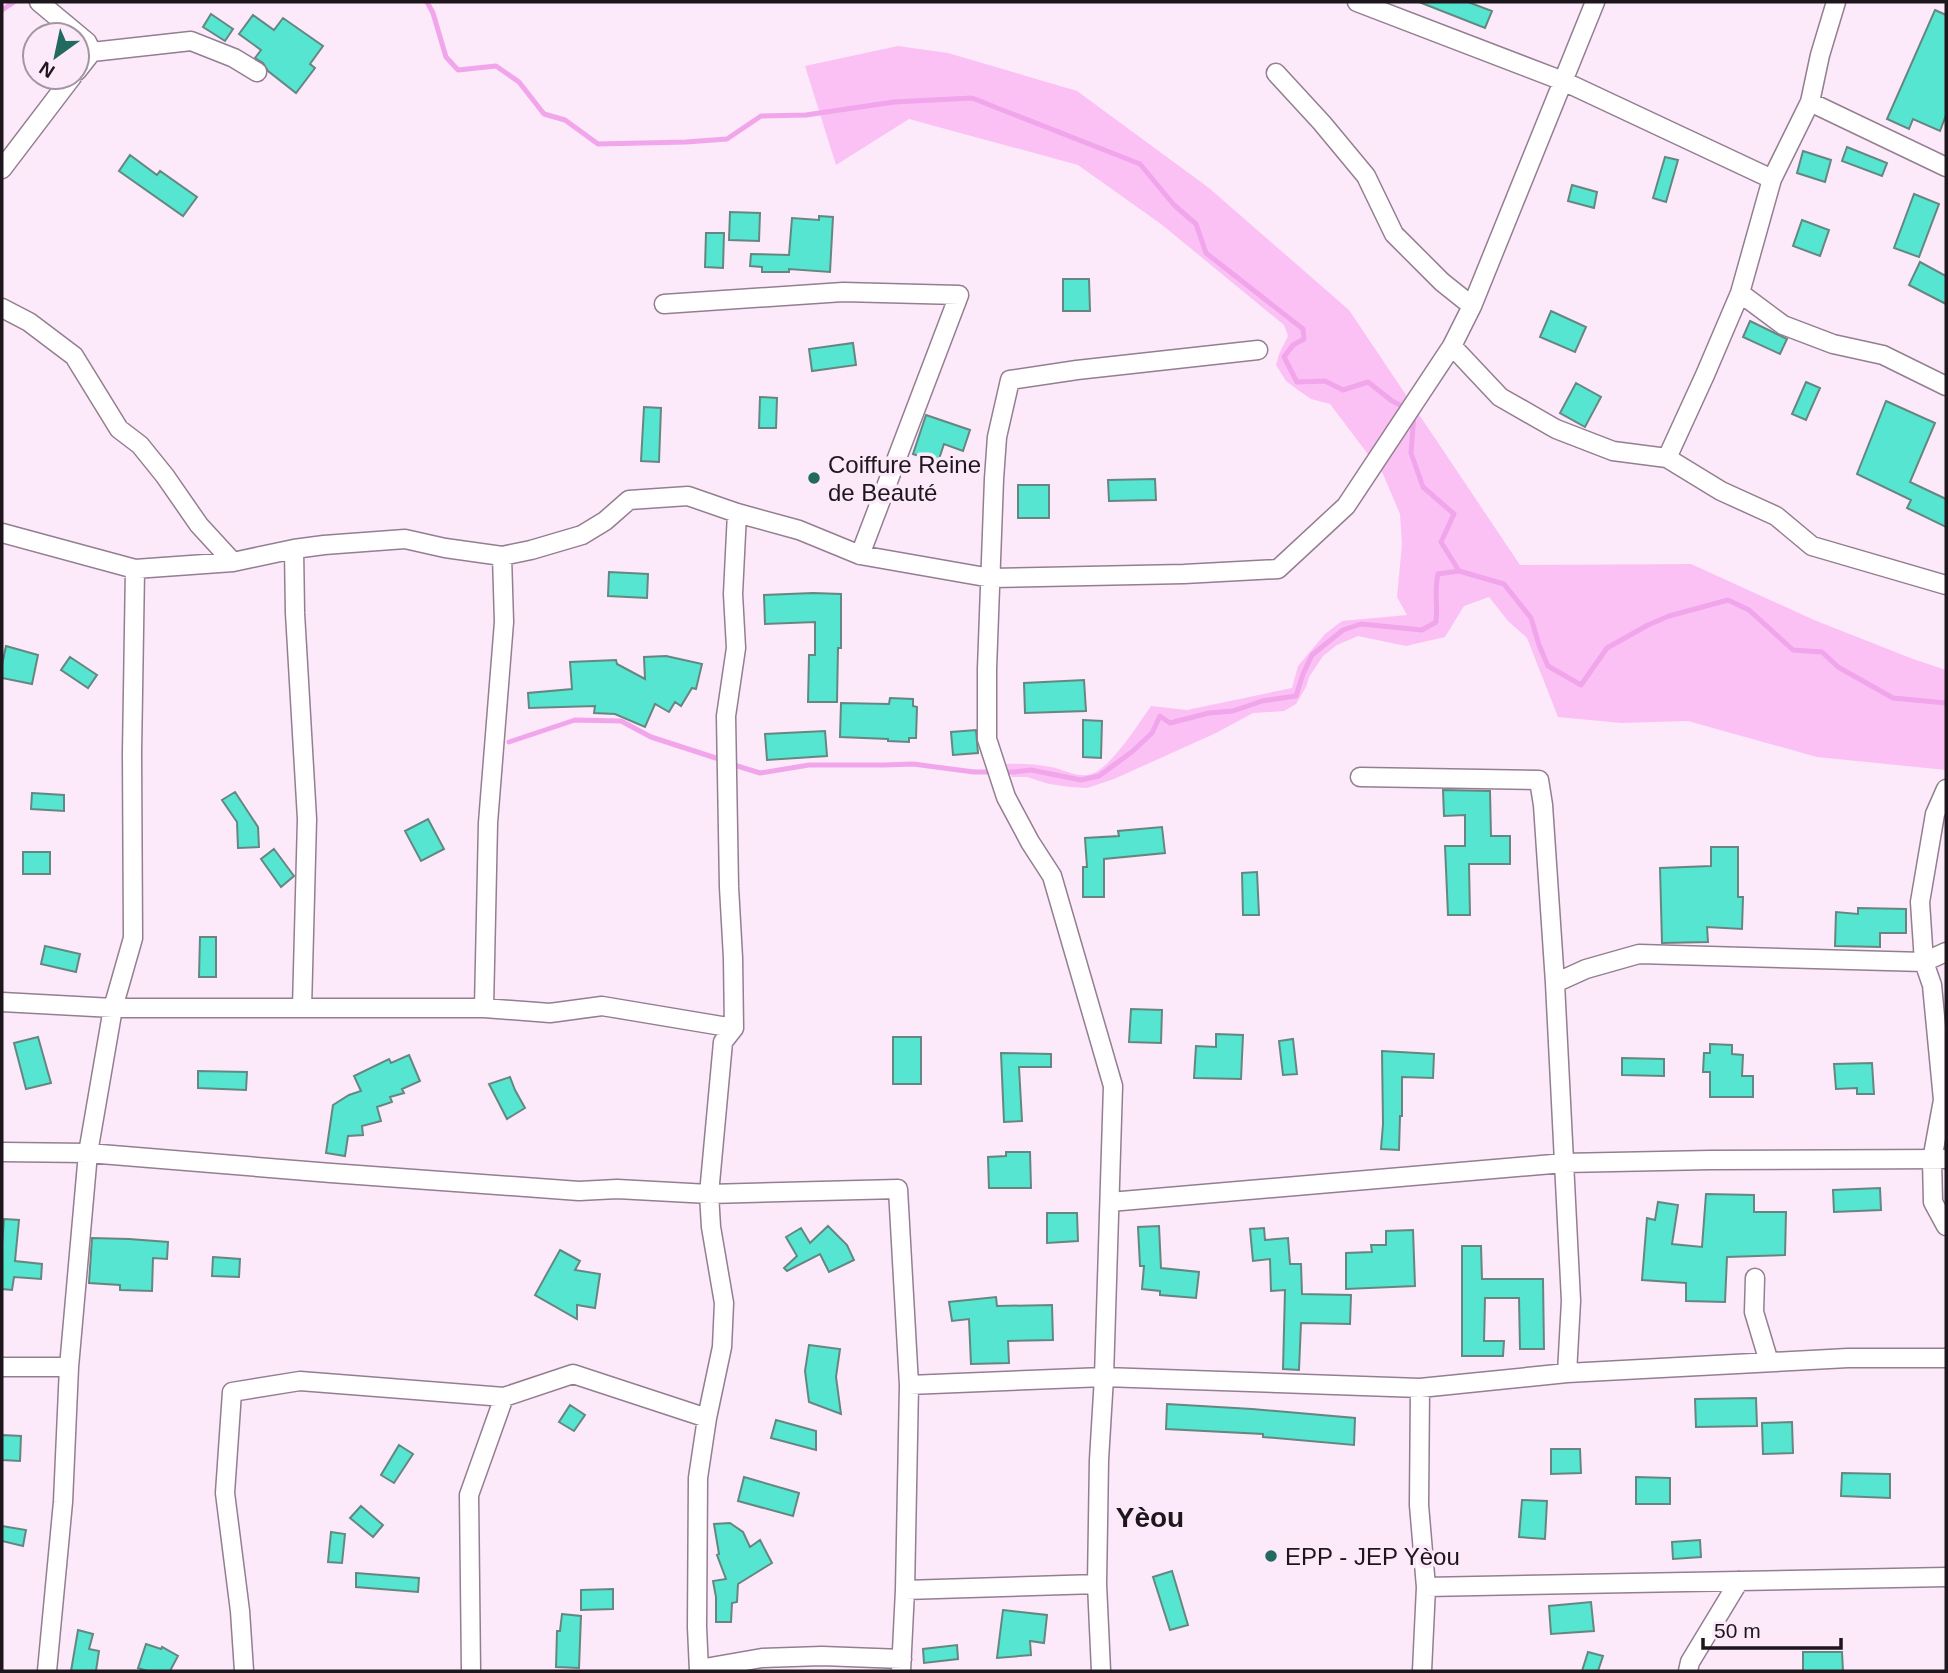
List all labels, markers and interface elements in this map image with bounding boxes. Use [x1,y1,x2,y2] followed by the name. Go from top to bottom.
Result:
[21,21,91,91] north arrow
[36,57,58,82] text: N
[828,451,981,506] place label: Coiffure Reine de Beauté
[806,470,822,486] marker: Coiffure Reine de Beauté
[1116,1502,1184,1533] district label: Yèou
[1285,1543,1460,1570] place label: EPP - JEP Yèou
[1263,1548,1279,1564] marker: EPP - JEP Yèou
[1703,1606,1841,1650] scale bar
[1714,1619,1761,1642] text: 50 m

